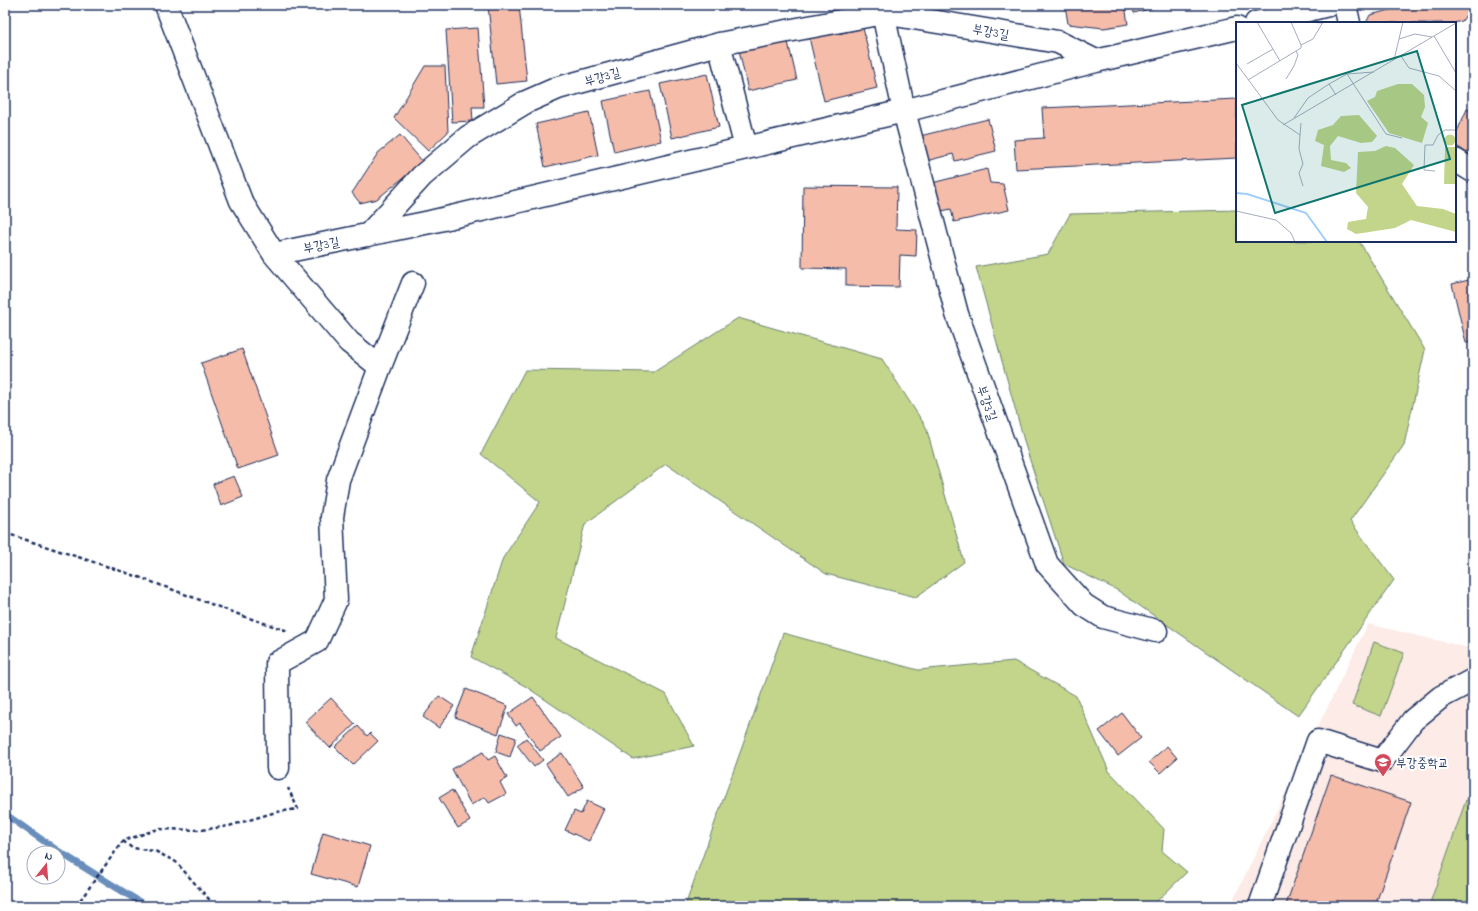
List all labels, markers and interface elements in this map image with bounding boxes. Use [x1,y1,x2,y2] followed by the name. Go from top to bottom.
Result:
[971,20,1010,45] street label: 부강3길
[1236,22,1456,242] inset map
[582,63,623,92] street label: 부강3길
[301,233,341,258] street label: 부강3길
[972,383,1002,424] street label: 부강3길
[1373,752,1393,777] school or university icon: 부강중학교
[1396,754,1448,773] place label: 부강중학교
[26,845,66,885] north arrow
[43,848,55,865] text: N

